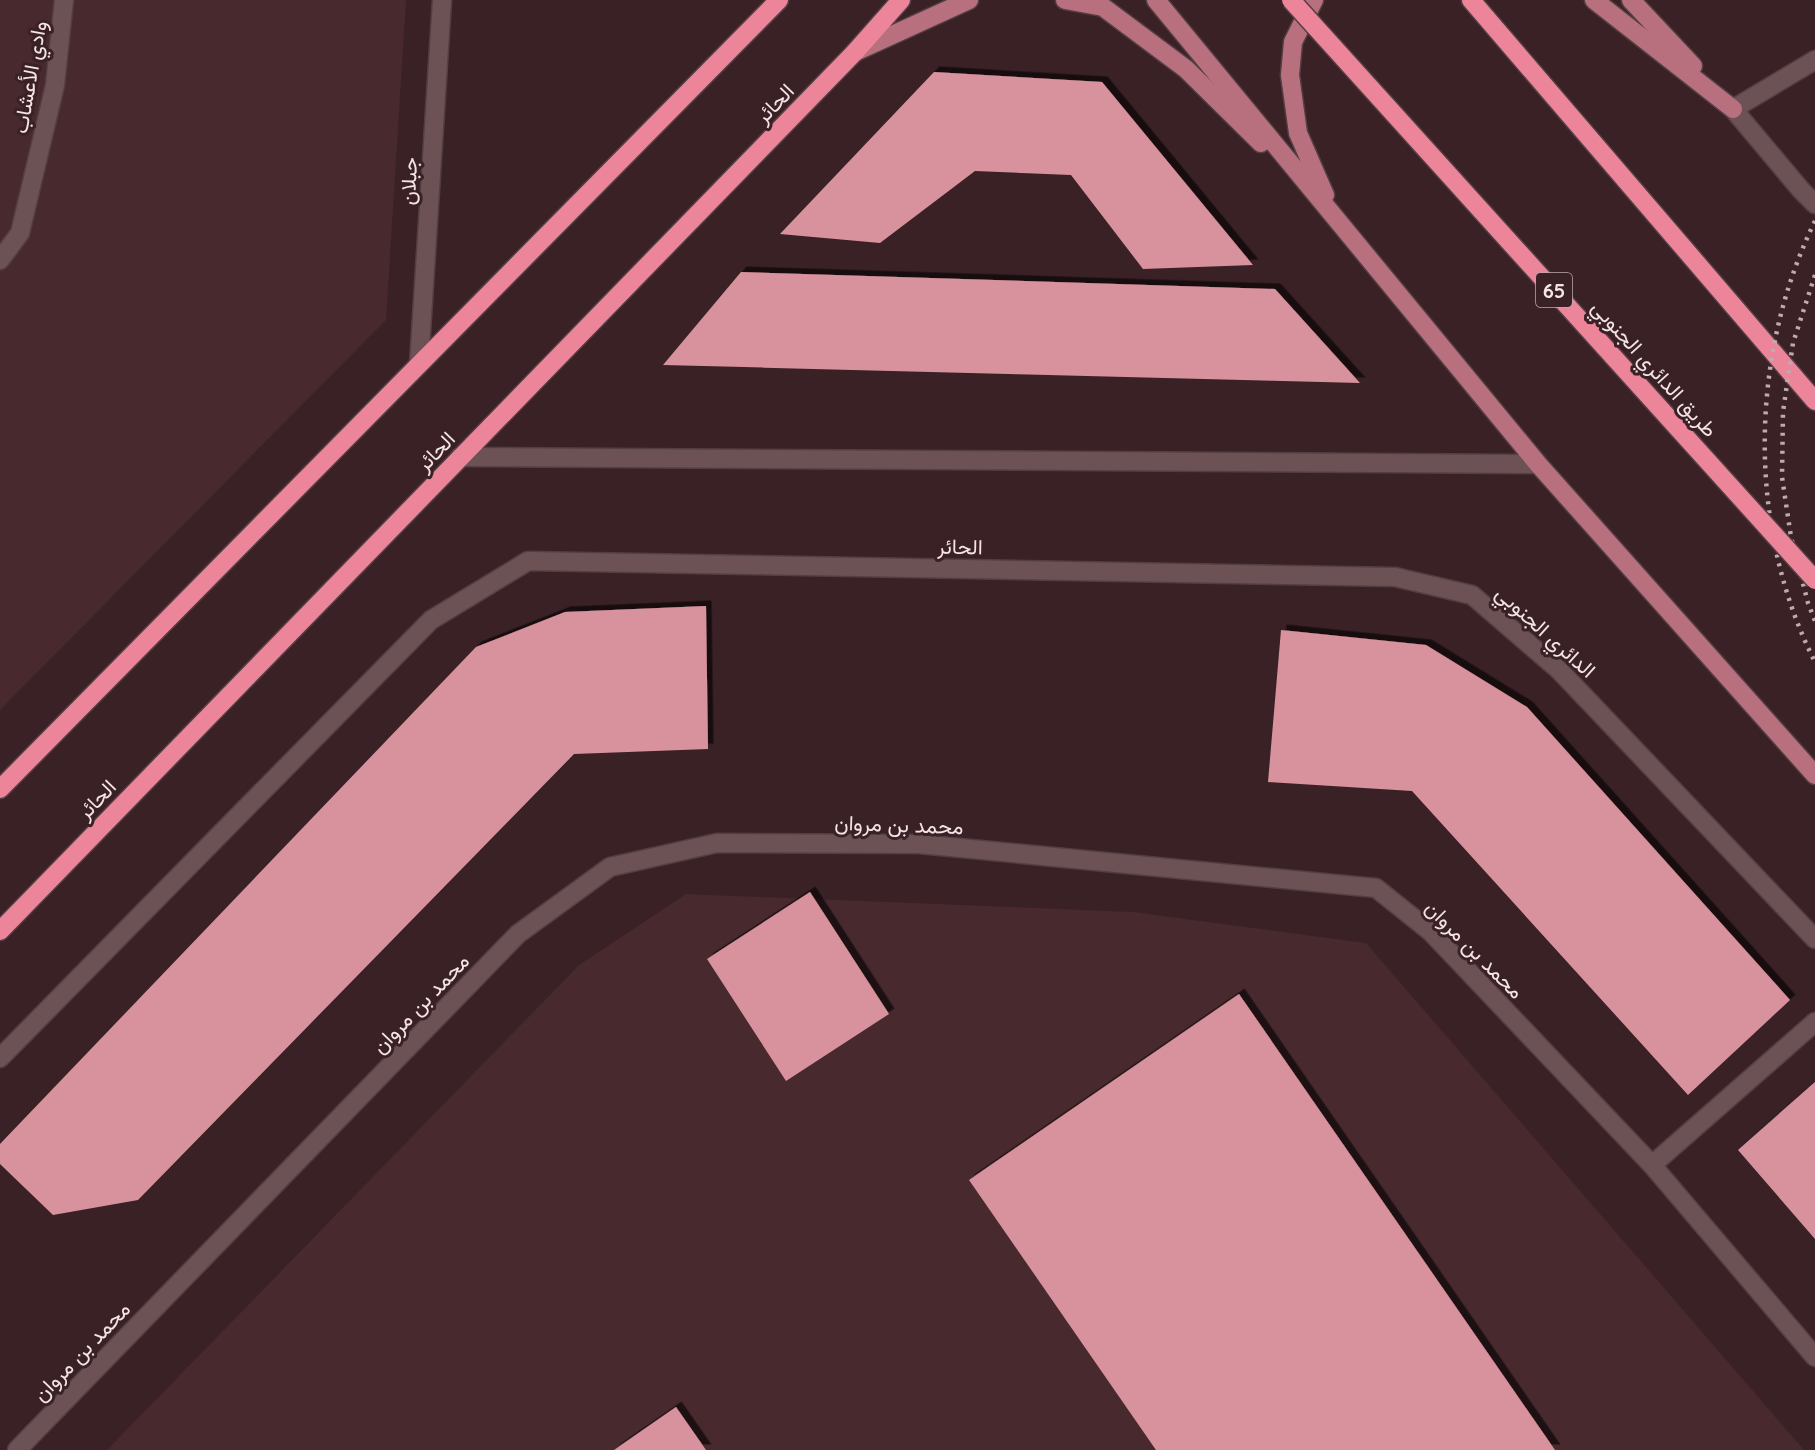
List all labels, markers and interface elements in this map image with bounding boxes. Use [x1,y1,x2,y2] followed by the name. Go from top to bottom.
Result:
[6,19,57,136] street label: وادي الأعشاب
[748,78,800,130] street label: الحائر
[394,156,422,206] street label: جبلان
[1536,273,1572,307] road number: 65
[1583,294,1723,445] street label: طريق الدائري الجنوبي
[409,426,461,478] street label: الحائر
[936,533,983,560] street label: الحائر
[1487,579,1601,686] street label: الدائري الجنوبي
[70,774,122,826] street label: الحائر
[834,809,964,840] street label: محمد بن مروان
[1420,894,1530,1004] street label: محمد بن مروان
[366,948,475,1059] street label: محمد بن مروان
[27,1296,136,1407] street label: محمد بن مروان

